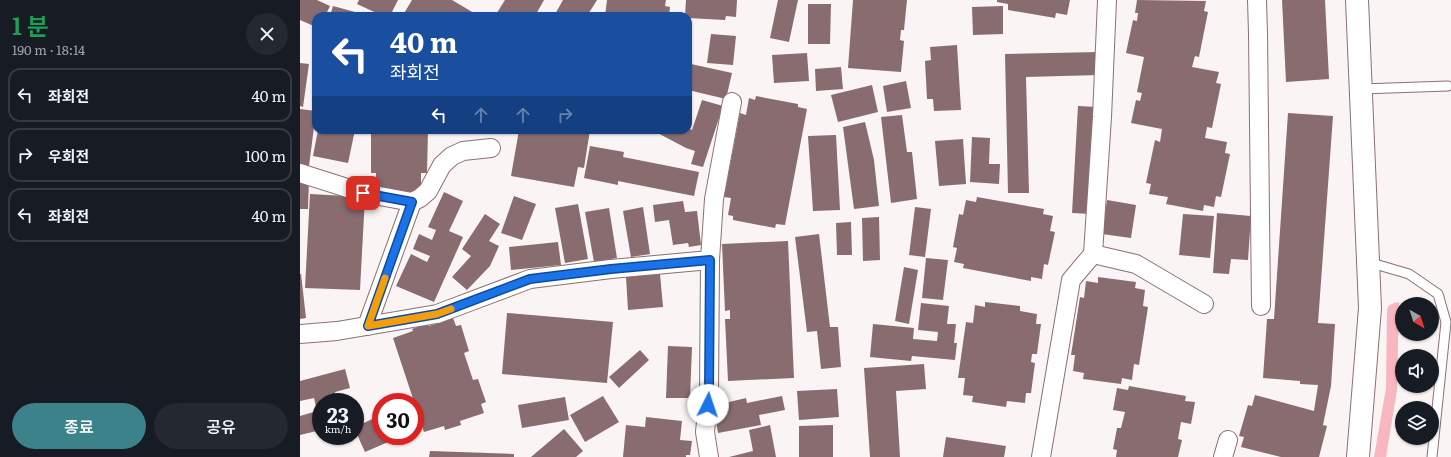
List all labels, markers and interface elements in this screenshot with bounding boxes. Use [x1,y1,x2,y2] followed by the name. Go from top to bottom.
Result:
[12,7,49,42] text: 1 분
[246,13,288,55] button: close
[390,20,458,62] text: 40 m
[324,28,376,80] icon: left
[12,40,85,59] text: 190 m · 18:14
[390,58,440,85] text: 좌회전
[14,84,36,106] icon: left
[48,84,89,107] text: 좌회전
[252,84,286,107] text: 40 m
[428,104,450,126] icon: left
[470,104,492,126] icon: ahead
[512,104,534,126] icon: ahead
[554,104,576,126] icon: right
[14,144,36,166] icon: right
[48,144,89,167] text: 우회전
[245,144,286,167] text: 100 m
[346,176,380,210] pin
[352,182,374,204] icon: arrive
[14,204,36,226] icon: left
[48,204,89,227] text: 좌회전
[252,204,286,227] text: 40 m
[1395,297,1439,341] north arrow
[1395,297,1439,445] map controls
[1395,349,1439,393] button: sound
[687,384,729,426] position arrow
[372,393,424,445] speed limit sign: 30
[327,399,349,429] text: 23
[1395,401,1439,445] button: layers
[12,403,146,449] button: 종료
[154,403,288,449] button: 공유
[325,421,351,436] text: km/h

